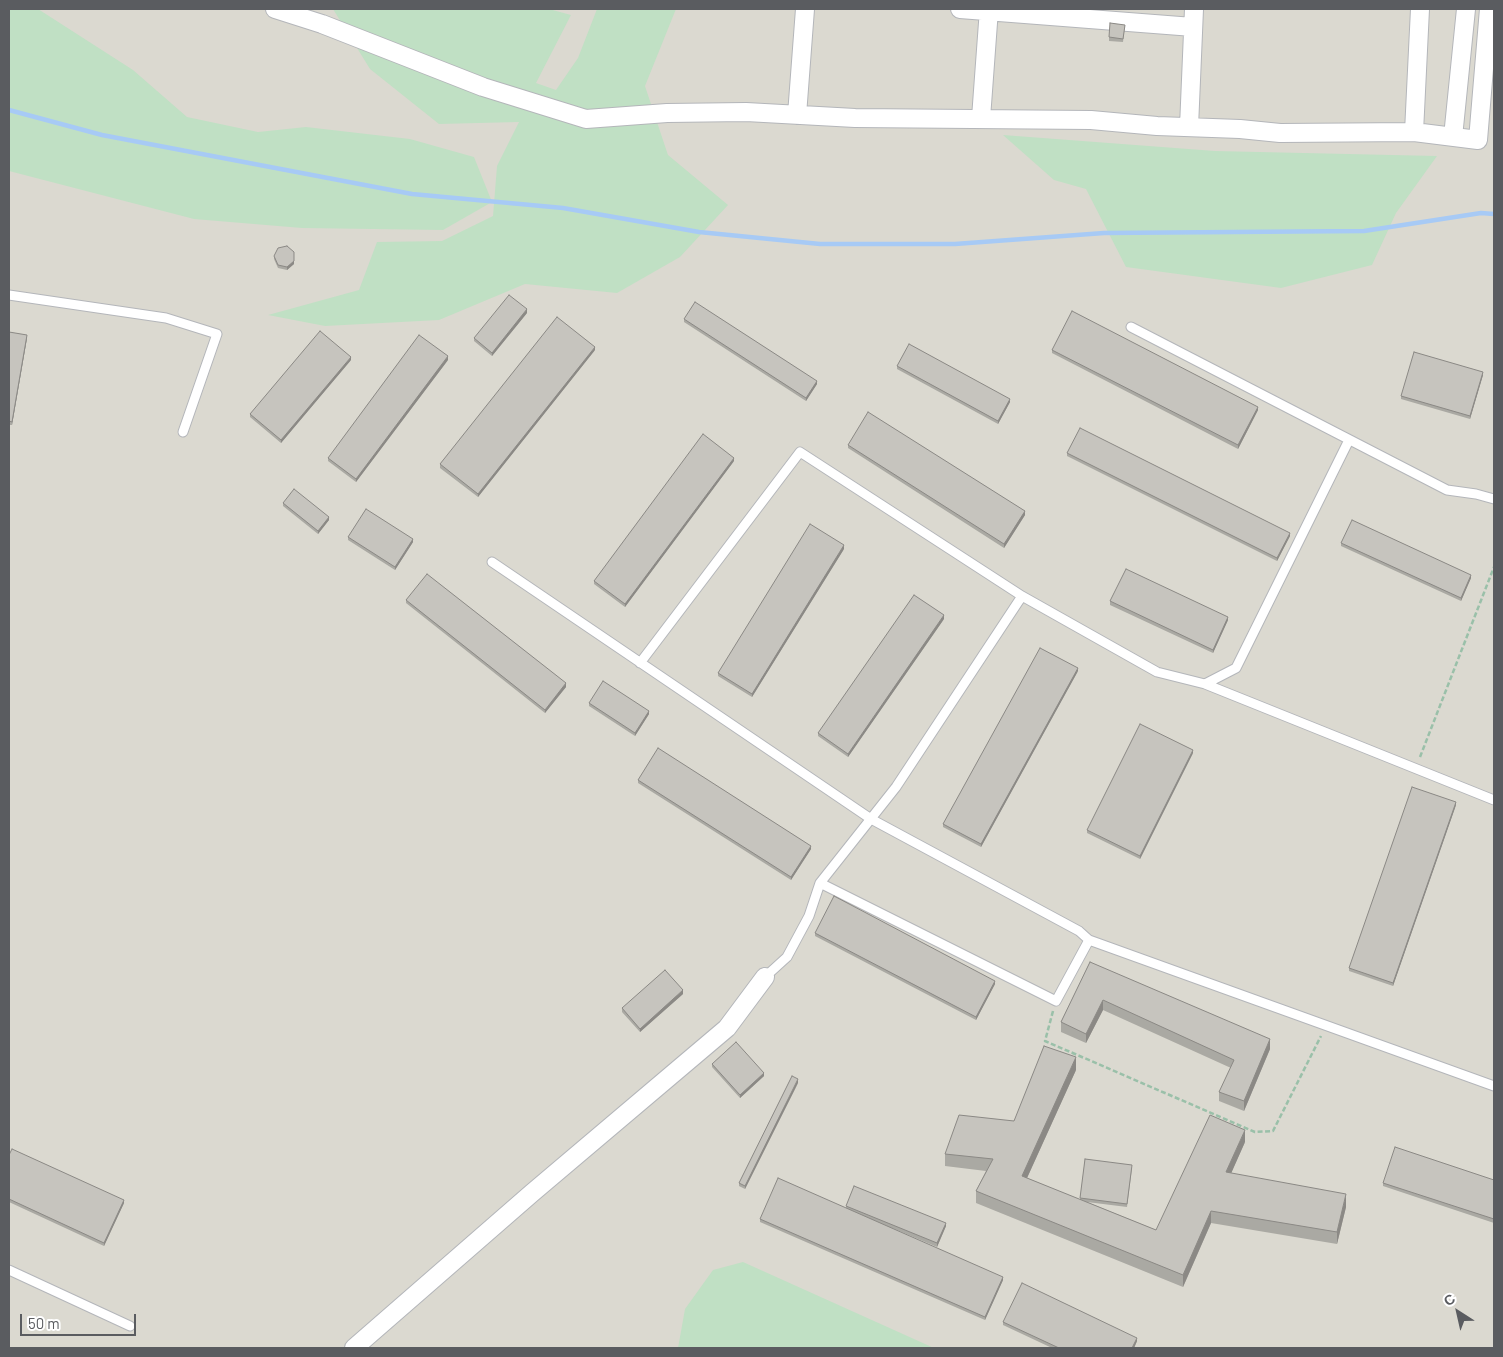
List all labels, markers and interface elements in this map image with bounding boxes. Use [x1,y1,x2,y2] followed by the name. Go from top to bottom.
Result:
[1433,1287,1483,1337] north arrow
[1440,1289,1458,1309] text: С
[22,1304,139,1336] scale bar
[28,1314,60,1332] text: 50 m

